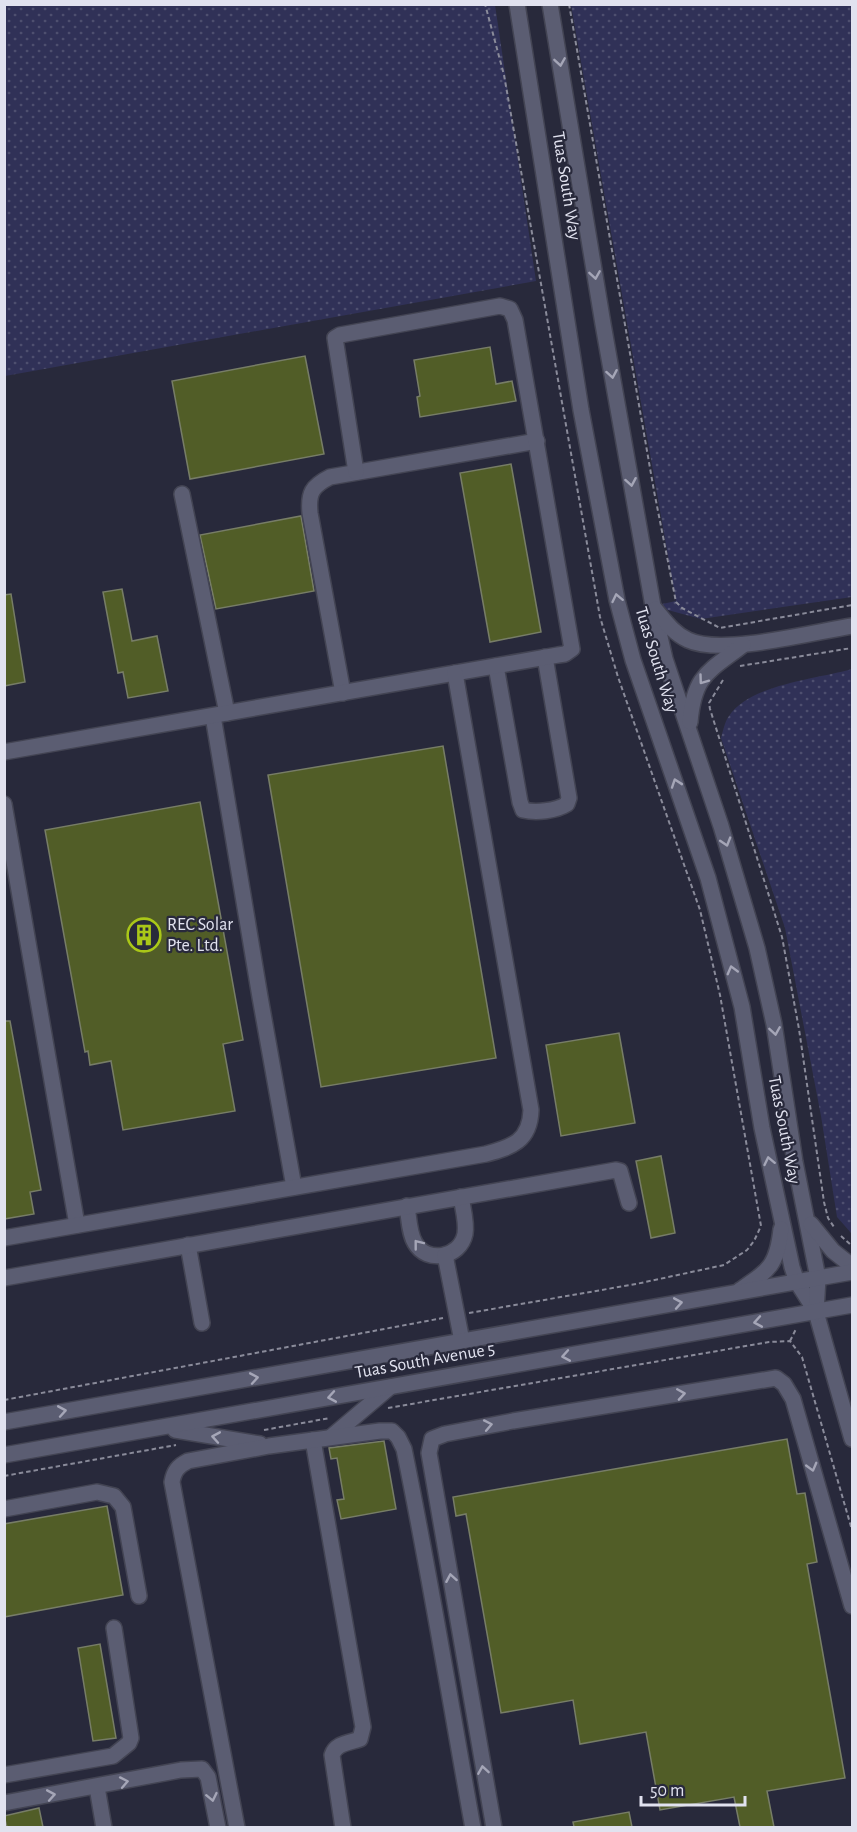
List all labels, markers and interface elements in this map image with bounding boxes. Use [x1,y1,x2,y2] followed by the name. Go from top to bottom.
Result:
[553,58,565,67] one-way arrow
[549,130,584,242] street label: Tuas South Way
[588,270,601,280] one-way arrow
[605,369,618,379] one-way arrow
[624,477,637,487] one-way arrow
[611,593,624,603] one-way arrow
[631,605,681,715] street label: Tuas South Way
[699,673,710,684] one-way arrow
[670,778,683,789] one-way arrow
[719,836,731,847] one-way arrow
[167,916,233,955] place label: REC Solar Pte. Ltd.
[126,917,162,953] building icon: REC Solar Pte. Ltd.
[727,965,740,975] one-way arrow
[768,1026,781,1036] one-way arrow
[765,1074,803,1186] street label: Tuas South Way
[764,1156,777,1166] one-way arrow
[414,1240,425,1251] one-way arrow
[674,1297,683,1309] one-way arrow
[753,1315,763,1328] one-way arrow
[354,1340,496,1382] street label: Tuas South Avenue 5
[561,1349,571,1362] one-way arrow
[249,1372,259,1384] one-way arrow
[676,1388,685,1400] one-way arrow
[328,1390,338,1403] one-way arrow
[57,1406,67,1418] one-way arrow
[483,1419,493,1432] one-way arrow
[211,1431,221,1443] one-way arrow
[804,1462,817,1472] one-way arrow
[445,1573,458,1583] one-way arrow
[478,1765,490,1775] one-way arrow
[641,1769,744,1807] scale bar
[118,1776,128,1789] one-way arrow
[650,1782,684,1800] text: 50 m
[45,1789,55,1802] one-way arrow
[205,1792,218,1802] one-way arrow

